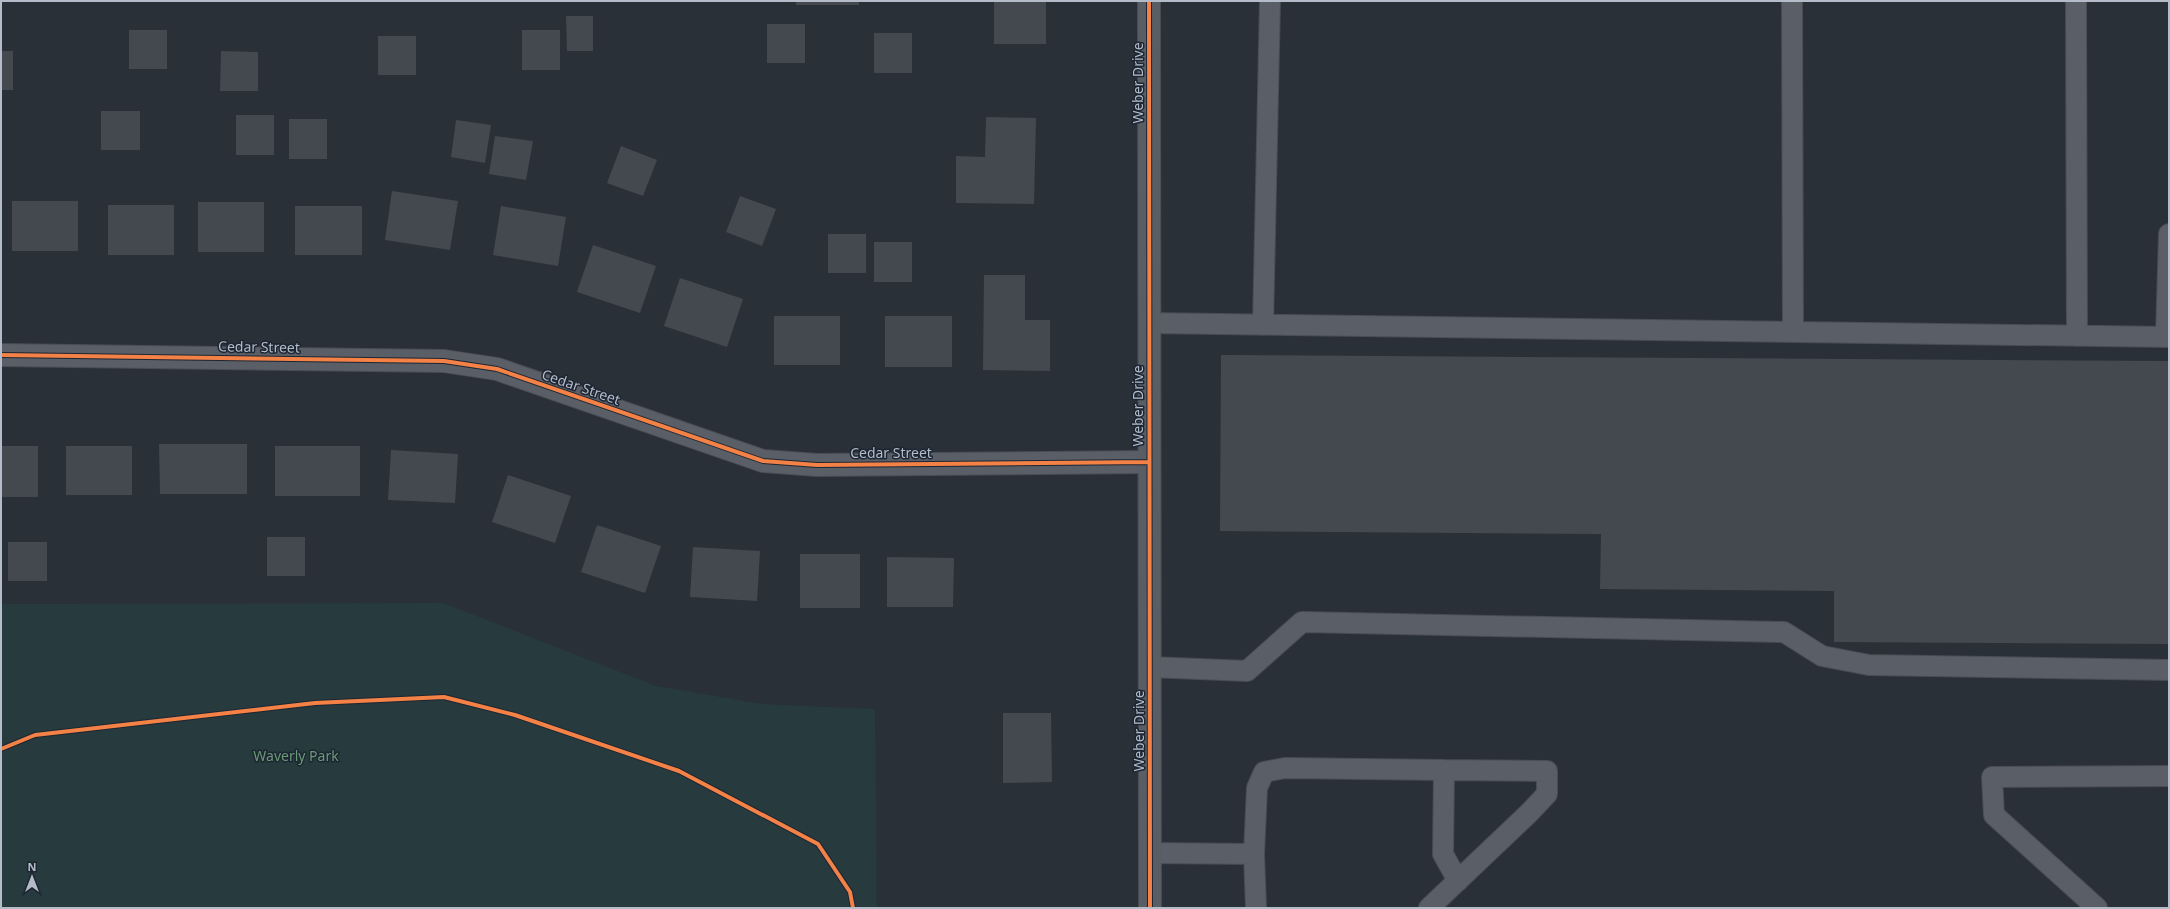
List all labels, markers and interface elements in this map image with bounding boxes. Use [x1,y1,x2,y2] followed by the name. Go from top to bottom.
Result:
[1128,42,1147,124] street label: Weber Drive
[218,336,300,357] street label: Cedar Street
[539,364,623,409] street label: Cedar Street
[1128,365,1147,447] street label: Weber Drive
[850,443,932,462] street label: Cedar Street
[1129,690,1148,772] street label: Weber Drive
[253,746,339,765] park label: Waverly Park
[12,857,52,897] north arrow
[28,859,36,874] text: N

